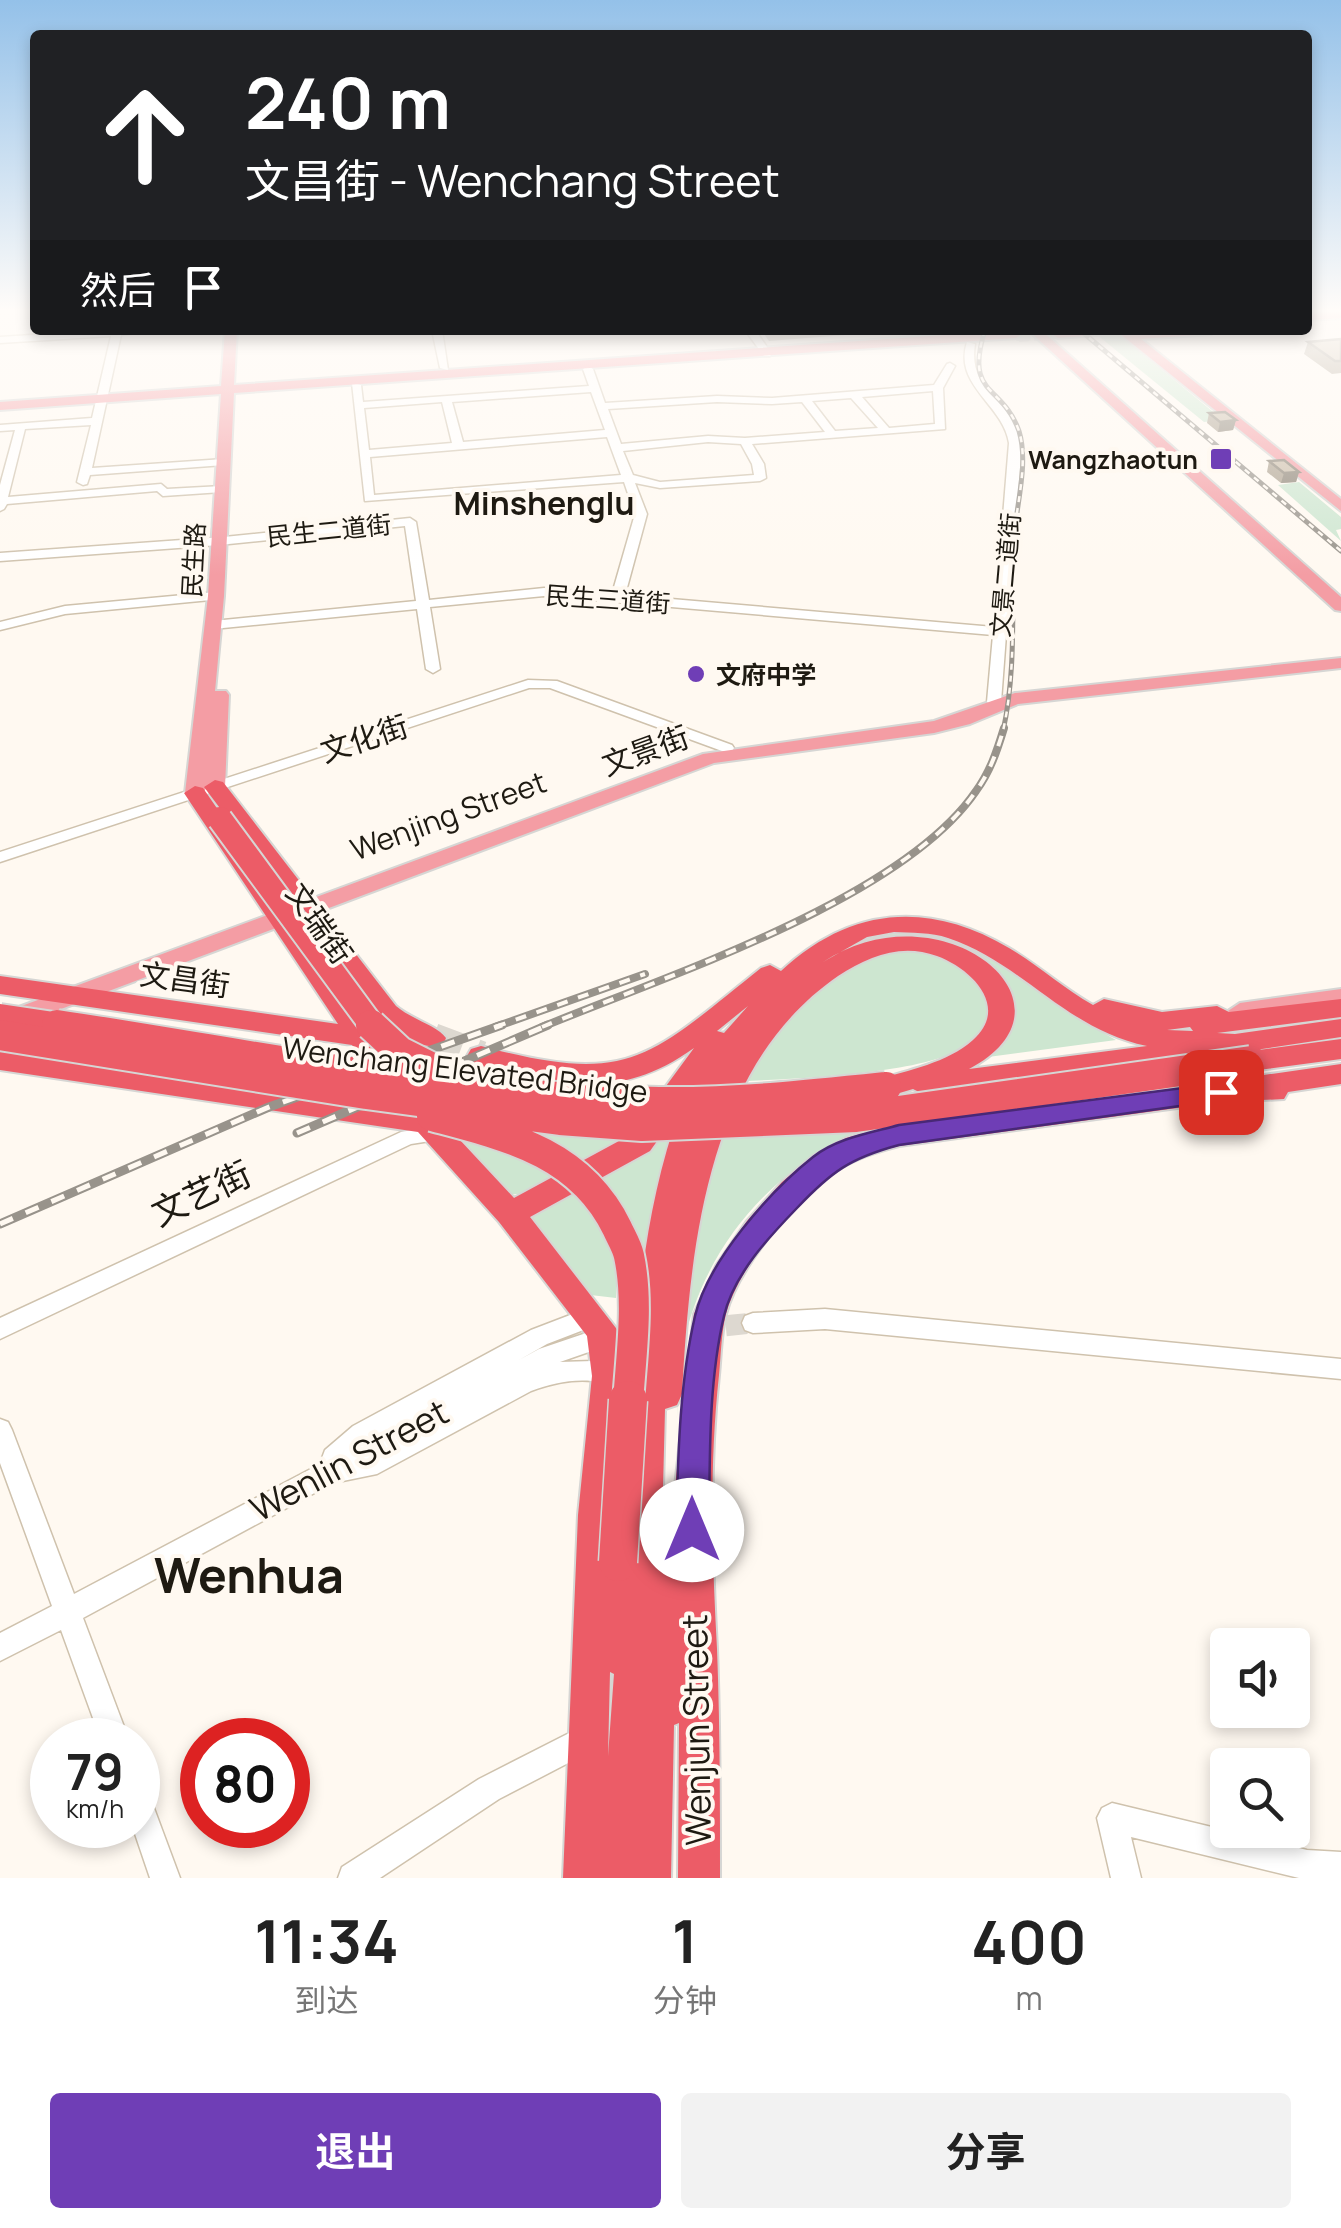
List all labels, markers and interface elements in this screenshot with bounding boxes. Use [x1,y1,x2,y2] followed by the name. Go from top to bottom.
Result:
[245,54,451,150] text: 240 m
[80,70,210,200] icon: ahead
[245,149,780,211] text: 文昌街 - Wenchang Street
[176,260,231,315] icon: arrive
[80,263,156,315] text: 然后
[1028,442,1198,477] place label: Wangzhaotun
[1208,446,1234,472] marker: Wangzhaotun
[453,481,635,525] district label: Minshenglu
[265,506,393,554] street label: 民生二道街
[982,511,1028,639] street label: 文景二道街
[174,522,212,598] street label: 民生路
[544,577,672,621] street label: 民生三道街
[716,657,816,692] place label: 文府中学
[685,663,707,685] marker: 文府中学
[315,705,413,771] street label: 文化街
[596,715,694,785] street label: 文景街
[344,761,552,869] street label: Wenjing Street
[277,874,363,972] street label: 文瑞街
[138,952,232,1006] street label: 文昌街
[280,1026,650,1112] street label: Wenchang Elevated Bridge
[1179,1050,1264,1135] pin
[1194,1065,1249,1120] icon: arrive
[143,1149,259,1237] street label: 文艺街
[241,1388,457,1532] street label: Wenlin Street
[640,1478,744,1582] position arrow
[154,1542,344,1607] district label: Wenhua
[670,1614,722,1846] street label: Wenjun Street
[1210,1628,1310,1848] map controls
[1210,1628,1310,1728] button: sound
[180,1718,310,1848] speed limit sign: 80
[66,1737,124,1805] text: 79
[1210,1748,1310,1848] button: search
[66,1791,124,1826] text: km/h
[254,1899,399,1981] text: 11:34
[672,1899,698,1981] text: 1
[971,1900,1087,1982] text: 400
[1015,1976,1043,2020] text: m
[294,1978,359,2022] text: 到达
[653,1978,717,2022] text: 分钟
[50,2093,661,2208] button: 退出
[681,2093,1291,2208] button: 分享

